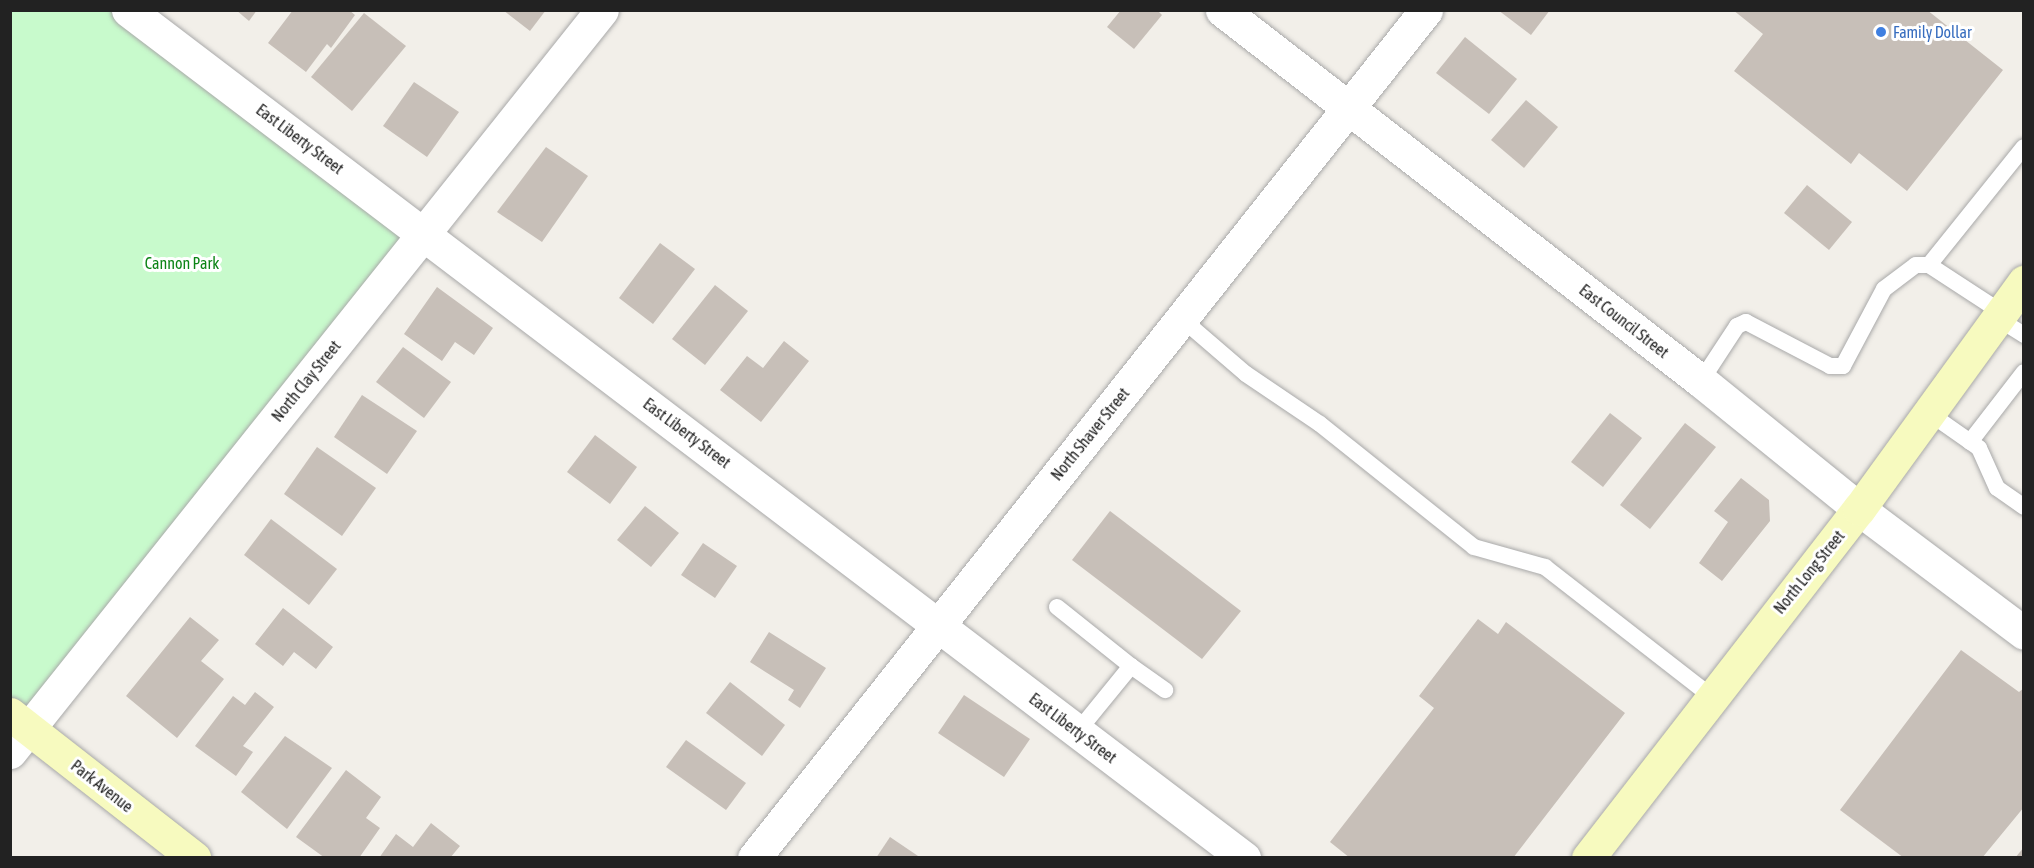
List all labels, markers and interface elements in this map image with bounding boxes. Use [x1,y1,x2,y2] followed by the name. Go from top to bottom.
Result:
[1893,22,1972,42] place label: Family Dollar
[1874,25,1888,39] marker: Family Dollar
[253,100,347,178] street label: East Liberty Street
[145,253,219,273] park label: Cannon Park
[1576,280,1672,362] street label: East Council Street
[267,337,345,425] street label: North Clay Street
[1047,384,1133,484] street label: North Shaver Street
[640,394,734,472] street label: East Liberty Street
[1770,526,1848,618] street label: North Long Street
[1026,689,1120,767] street label: East Liberty Street
[67,756,137,816] street label: Park Avenue

